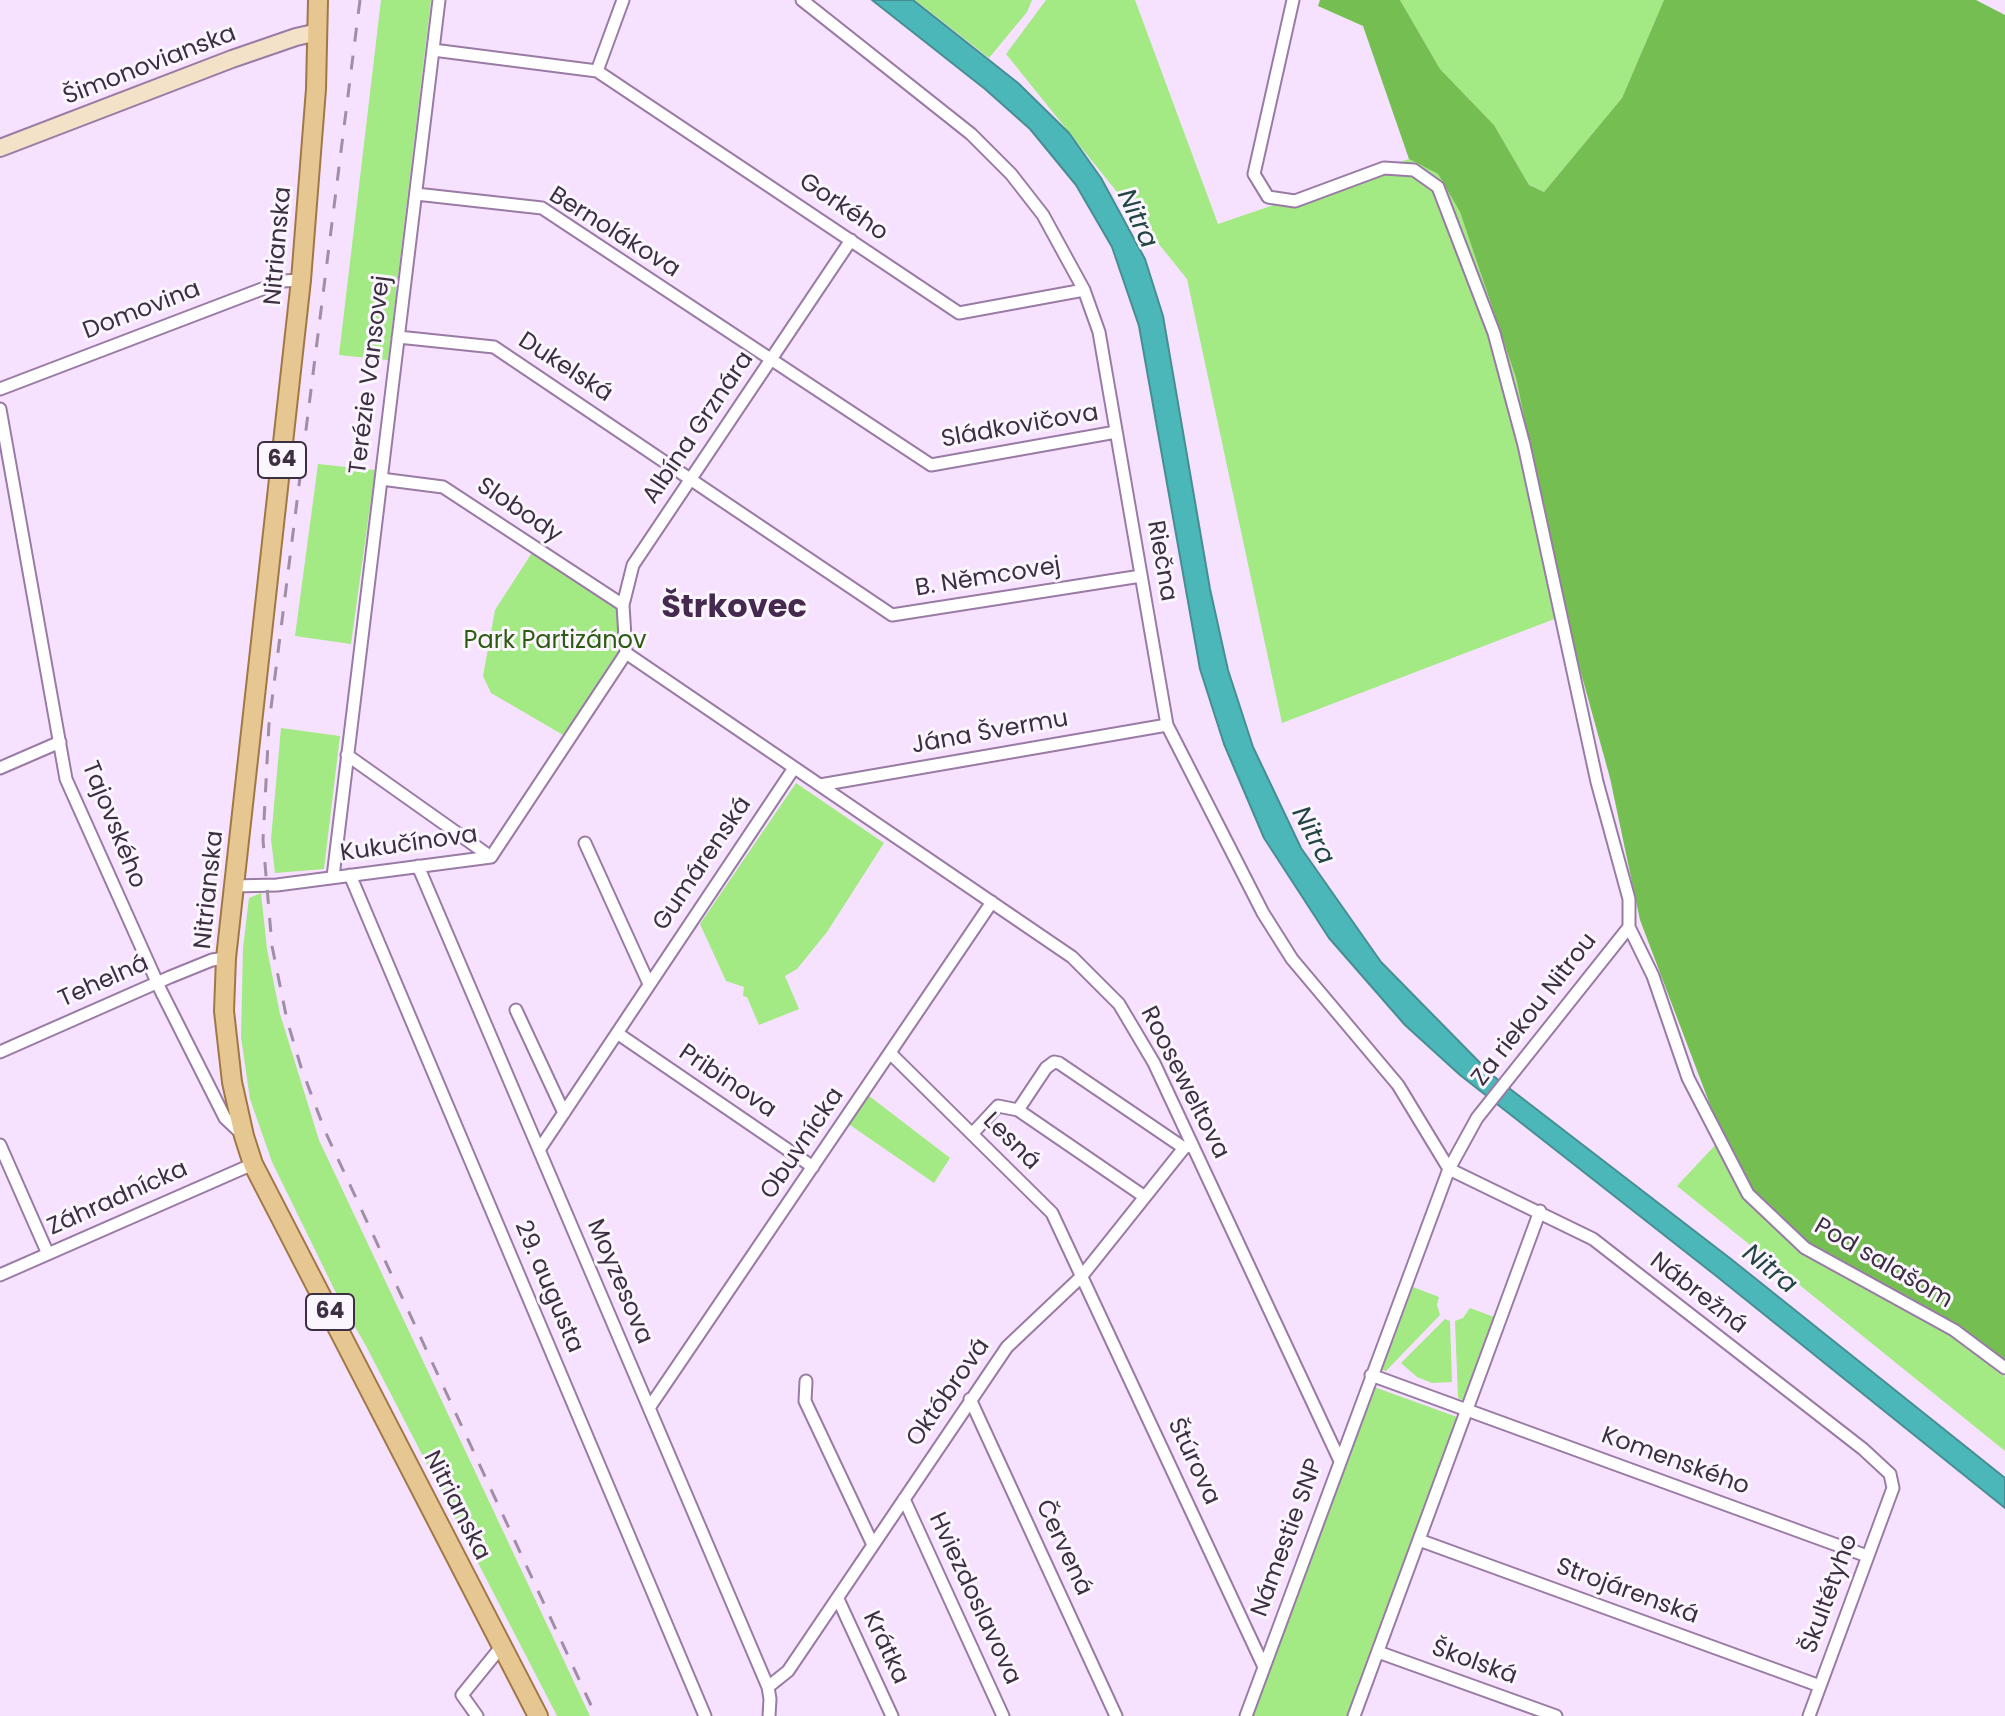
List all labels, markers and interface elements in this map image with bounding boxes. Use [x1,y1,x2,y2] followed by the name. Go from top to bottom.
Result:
[59,20,241,112] street label: Šimonovianska
[793,168,893,248] street label: Gorkého
[543,181,685,285] street label: Bernolákova
[259,185,299,307] street label: Nitrianska
[1109,185,1163,253] water label: Nitra
[345,274,397,476] street label: Terézie Vansovej
[79,275,205,347] street label: Domovina
[512,327,618,409] street label: Dukelská
[637,346,761,510] street label: Albína Grznára
[939,399,1101,455] street label: Sládkovičova
[258,442,306,478] road number: 64
[471,472,567,550] street label: Slobody
[1140,518,1182,604] street label: Riečna
[913,552,1063,604] street label: B. Němcovej
[661,590,807,628] district label: Štrkovec
[464,628,646,656] park label: Park Partizánov
[910,705,1070,761] street label: Jána Švermu
[74,757,152,893] street label: Tajovského
[648,792,758,936] street label: Gumárenská
[1284,802,1340,870] water label: Nitra
[339,821,479,869] street label: Kukučínova
[189,829,231,951] street label: Nitrianska
[1466,928,1604,1092] street label: Za riekou Nitrou
[54,949,154,1015] street label: Tehelná
[1133,1002,1235,1164] street label: Rooseweltova
[673,1039,781,1125] street label: Pribinova
[755,1083,851,1205] street label: Obuvnícka
[976,1107,1046,1177] street label: Lesná
[43,1155,193,1243] street label: Záhradnícka
[1809,1213,1957,1315] street label: Pod salašom
[580,1215,658,1349] street label: Moyzesova
[507,1216,589,1358] street label: 29. augusta
[1735,1239,1803,1301] water label: Nitra
[1644,1247,1752,1341] street label: Nábrežná
[306,1294,354,1330] road number: 64
[901,1333,997,1453] street label: Októbrová
[1160,1414,1226,1510] street label: Štúrova
[1597,1422,1753,1502] street label: Komenského
[416,1446,496,1566] street label: Nitrianska
[1246,1455,1330,1621] street label: Námestie SNP
[1028,1496,1098,1600] street label: Červená
[922,1508,1026,1690] street label: Hviezdoslavova
[1795,1531,1865,1657] street label: Škultétyho
[1552,1553,1702,1631] street label: Strojárenská
[856,1607,914,1689] street label: Krátka
[1427,1634,1521,1692] street label: Školská

